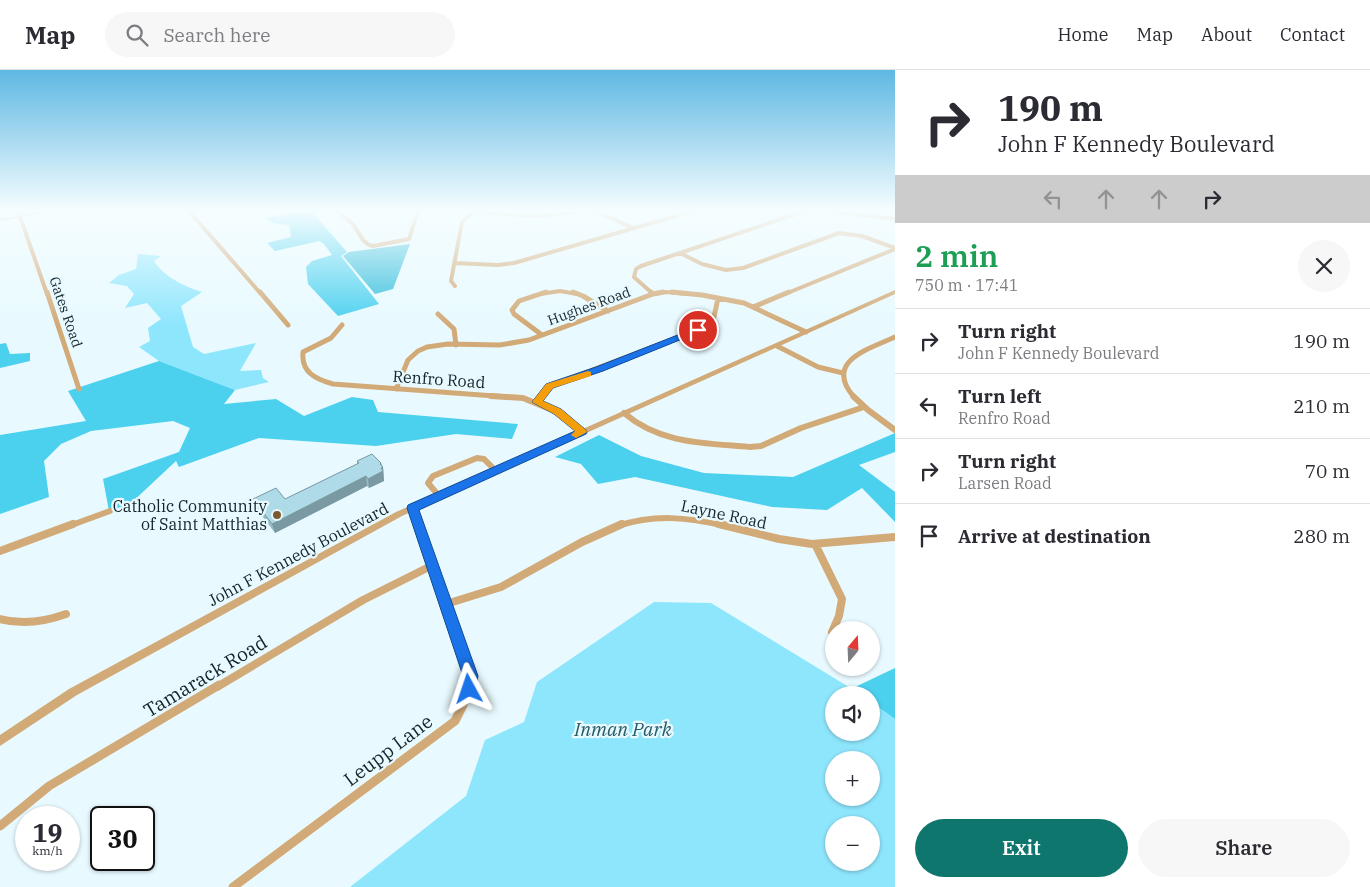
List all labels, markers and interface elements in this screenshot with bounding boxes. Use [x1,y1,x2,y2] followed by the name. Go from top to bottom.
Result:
[105,12,455,57] search box
[25,19,75,51] text: Map
[123,21,151,49] icon: search
[163,23,270,47] text: Search here
[1057,23,1109,46] text: Home
[1137,23,1173,46] text: Map
[1201,23,1252,46] text: About
[1280,23,1345,46] text: Contact
[998,85,1103,131] text: 190 m
[915,90,980,155] icon: right
[998,129,1275,158] text: John F Kennedy Boulevard
[1039,185,1067,213] icon: left
[1092,185,1120,213] icon: ahead
[1145,185,1173,213] icon: ahead
[1198,185,1226,213] icon: right
[915,236,998,275] text: 2 min
[1298,240,1350,292] button: close
[46,274,87,350] street label: Gates Road
[915,275,1018,295] text: 750 m · 17:41
[545,282,633,329] street label: Hughes Road
[677,309,719,351] pin
[684,316,712,344] icon: arrive
[958,319,1056,343] text: Turn right
[915,327,943,355] icon: right
[1293,329,1350,353] text: 190 m
[958,343,1159,363] text: John F Kennedy Boulevard
[392,366,486,392] street label: Renfro Road
[958,384,1041,408] text: Turn left
[915,392,943,420] icon: left
[1293,394,1350,418] text: 210 m
[958,408,1051,428] text: Renfro Road
[958,449,1056,473] text: Turn right
[915,457,943,485] icon: right
[1305,459,1350,483] text: 70 m
[958,473,1052,493] text: Larsen Road
[679,495,769,533] street label: Layne Road
[113,496,267,534] place label: Catholic Community of Saint Matthias
[204,498,392,610] street label: John F Kennedy Boulevard
[271,509,283,521] marker: Catholic Community of Saint Matthias
[915,522,943,550] icon: arrive
[958,524,1151,548] text: Arrive at destination
[1293,524,1350,548] text: 280 m
[825,621,880,676] north arrow
[825,621,880,871] map controls
[139,630,271,722] street label: Tamarack Road
[442,662,494,714] position arrow
[825,686,880,741] button: sound
[339,709,437,791] street label: Leupp Lane
[573,717,673,741] park label: Inman Park
[825,751,880,806] button: +
[90,806,155,871] speed limit sign: 30
[32,816,63,849] text: 19
[825,816,880,871] button: −
[915,819,1128,877] button: Exit
[1138,819,1350,877] button: Share
[32,843,63,858] text: km/h

